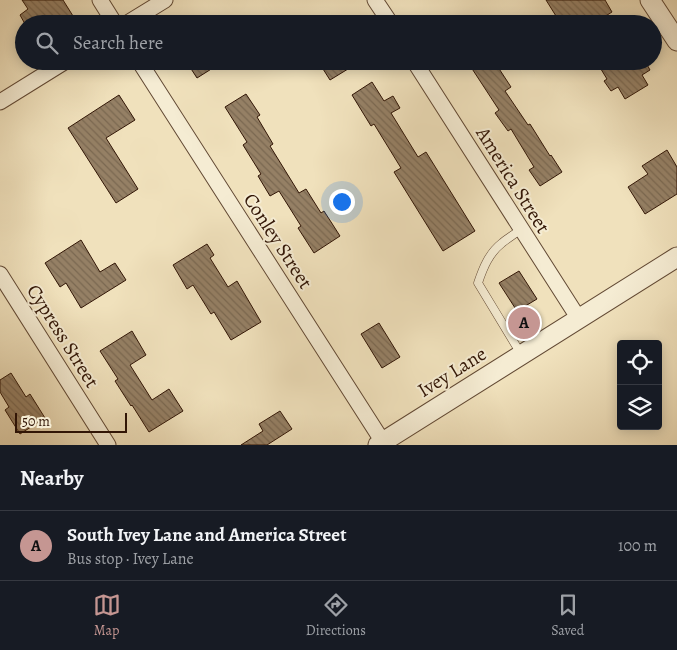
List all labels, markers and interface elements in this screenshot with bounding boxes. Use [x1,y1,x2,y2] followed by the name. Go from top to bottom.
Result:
[15,15,662,70] search box
[33,29,61,57] icon: search
[73,30,163,56] text: Search here
[469,121,557,239] street label: America Street
[237,188,319,294] street label: Conley Street
[329,189,355,215] your location
[20,279,106,393] street label: Cypress Street
[508,304,540,342] pin: A
[412,340,492,404] street label: Ivey Lane
[617,340,662,430] map controls
[617,340,662,385] button: locate
[617,385,662,430] button: layers
[15,410,128,433] scale bar
[22,412,50,431] text: 50 m
[20,464,83,492] text: Nearby
[67,522,346,548] text: South Ivey Lane and America Street
[31,535,41,557] text: A
[618,535,657,557] text: 100 m
[67,548,194,570] text: Bus stop · Ivey Lane
[93,591,121,640] tab: Map
[306,591,366,640] tab: Directions
[551,591,584,640] tab: Saved

